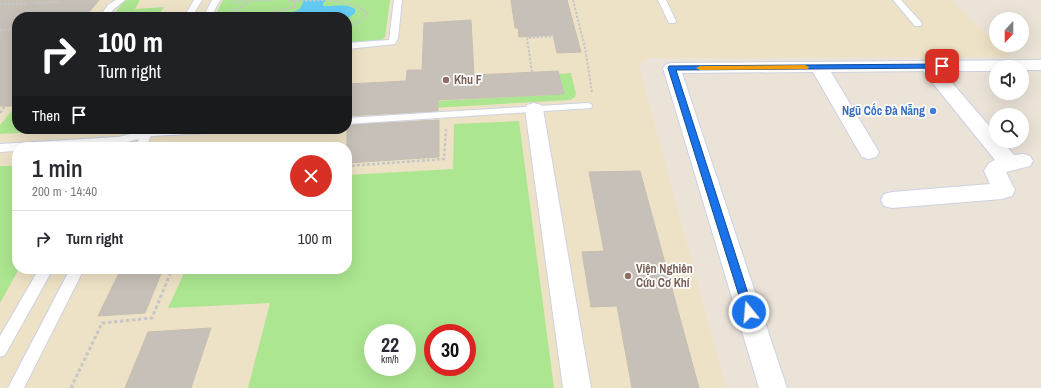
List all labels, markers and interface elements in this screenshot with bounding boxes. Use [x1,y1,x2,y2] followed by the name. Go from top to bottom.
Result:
[989,12,1029,52] north arrow
[989,12,1029,148] map controls
[98,23,163,61] text: 100 m
[32,28,84,80] icon: right
[925,49,959,83] pin
[931,55,953,77] icon: arrive
[98,59,161,84] text: Turn right
[989,60,1029,100] button: sound
[454,72,482,88] place label: Khu F
[441,75,451,85] marker: Khu F
[842,103,925,119] place label: Ngũ Cốc Đà Nẵng
[68,104,90,126] icon: arrive
[32,105,60,126] text: Then
[928,106,938,116] marker: Ngũ Cốc Đà Nẵng
[989,108,1029,148] button: search
[32,152,83,184] text: 1 min
[290,155,332,197] button: close
[32,183,97,200] text: 200 m · 14:40
[32,228,54,250] icon: right
[66,228,123,249] text: Turn right
[298,228,332,249] text: 100 m
[636,261,693,291] place label: Viện Nghiên Cứu Cơ Khí
[623,271,633,281] marker: Viện Nghiên Cứu Cơ Khí
[728,291,770,333] position arrow
[424,324,476,376] speed limit sign: 30
[381,331,399,358] text: 22
[381,353,399,366] text: km/h

